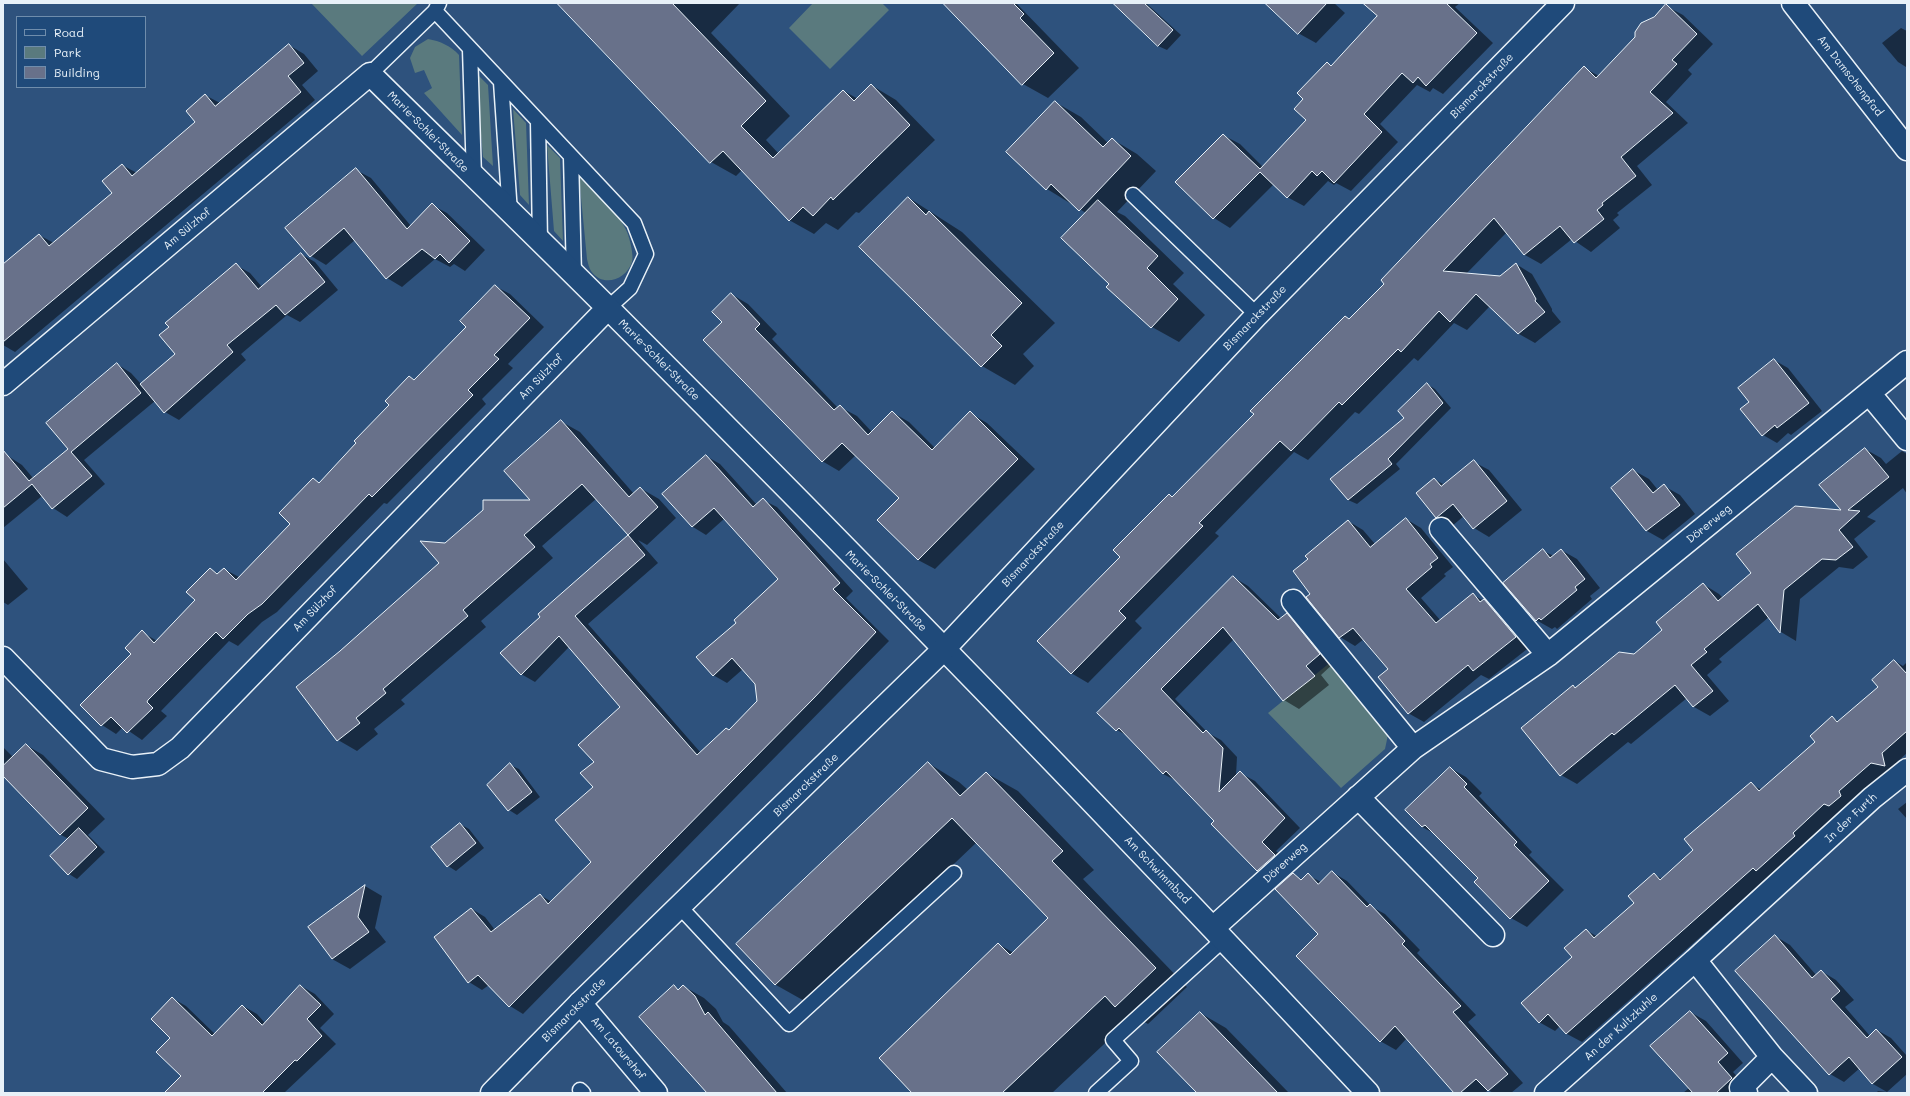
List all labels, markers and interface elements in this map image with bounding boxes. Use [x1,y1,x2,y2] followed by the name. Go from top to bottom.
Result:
[16,16,146,88] legend
[54,24,84,40] text: Road
[1814,33,1886,119] street label: Am Damschenpfad
[54,44,81,60] text: Park
[1448,51,1516,121] street label: Bismarckstraße
[54,64,100,80] text: Building
[385,89,471,175] street label: Marie-Schlei-Straße
[161,205,213,253] street label: Am Sülzhof
[1221,283,1289,353] street label: Bismarckstraße
[616,317,702,403] street label: Marie-Schlei-Straße
[516,352,566,402] street label: Am Sülzhof
[1684,502,1734,546] street label: Dörerweg
[999,518,1067,590] street label: Bismarckstraße
[843,548,929,634] street label: Marie-Schlei-Straße
[290,584,340,634] street label: Am Sülzhof
[771,751,841,819] street label: Bismarckstraße
[1822,791,1880,845] street label: In der Furth
[1121,833,1193,907] street label: Am Schwimmbad
[1261,840,1309,886] street label: Dörerweg
[539,975,609,1045] street label: Bismarckstraße
[1582,991,1660,1063] street label: An der Kultzkuhle
[588,1014,648,1082] street label: Am Latourshof

